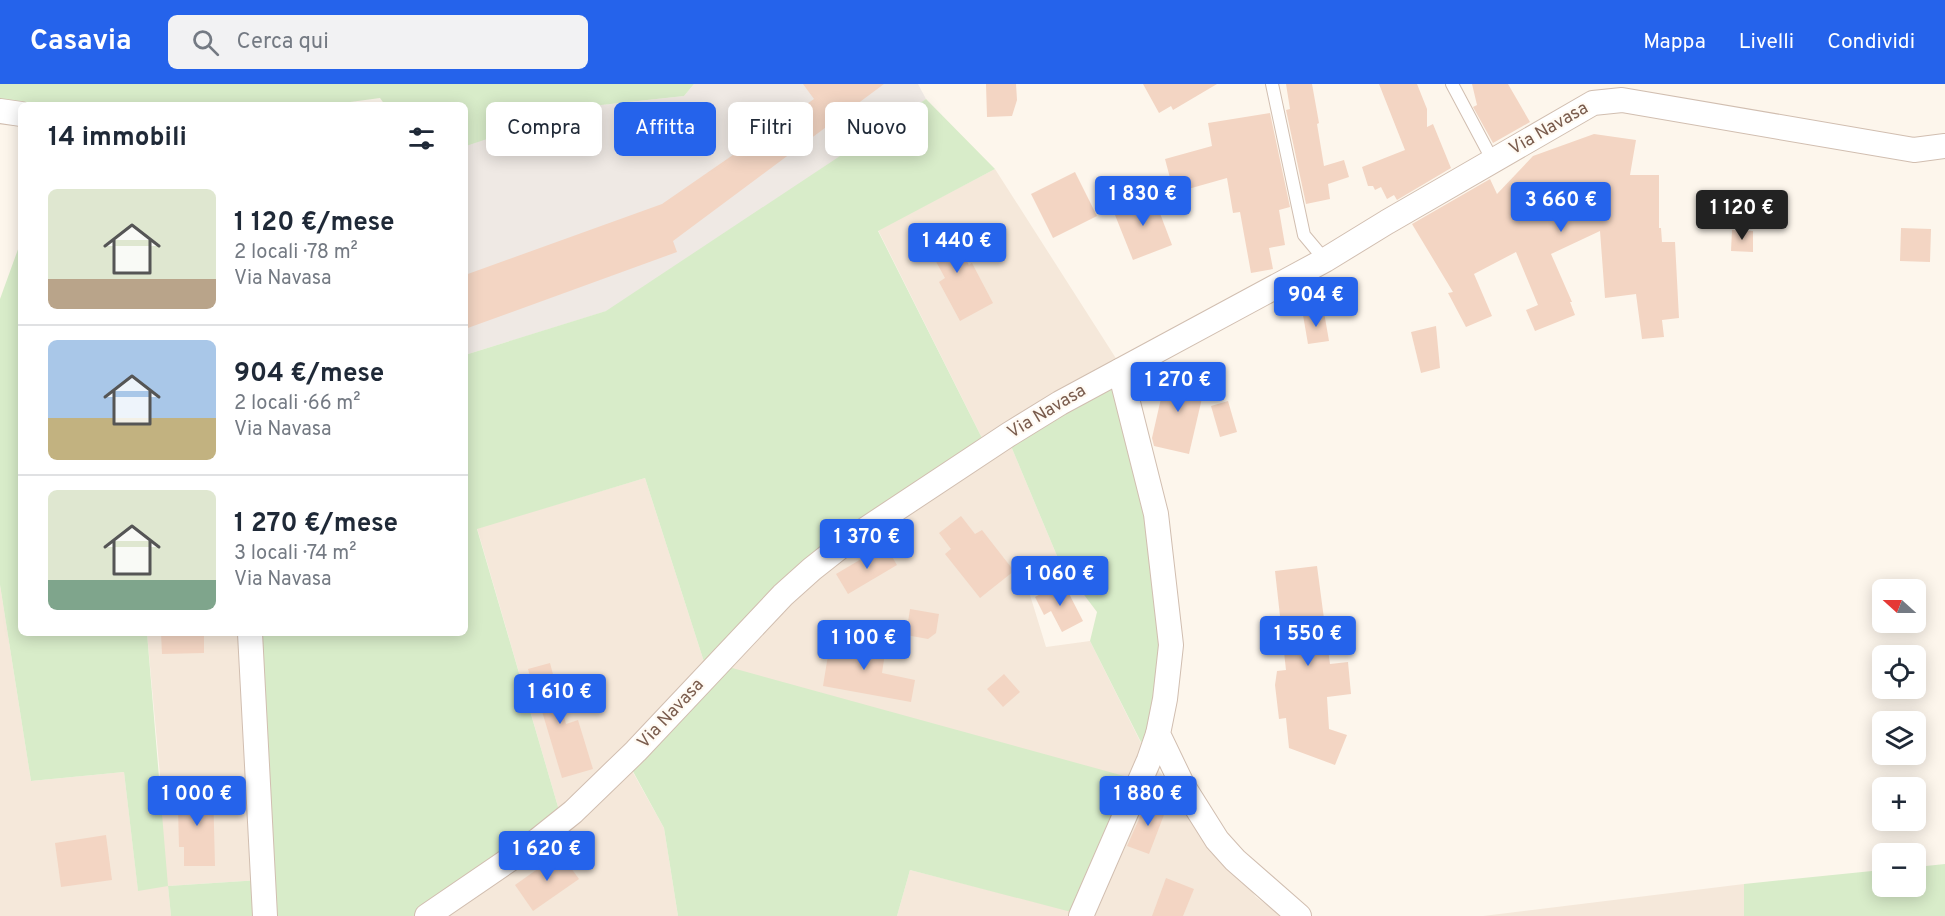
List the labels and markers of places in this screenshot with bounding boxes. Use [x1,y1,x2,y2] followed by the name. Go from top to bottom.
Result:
[1088,176,1198,227] pin: 1 830 €
[1506,182,1616,233] pin: 3 660 €
[1687,190,1797,241] pin: 1 120 €
[902,223,1012,274] pin: 1 440 €
[1274,277,1358,328] pin: 904 €
[1123,362,1233,413] pin: 1 270 €
[812,519,922,570] pin: 1 370 €
[1005,556,1115,607] pin: 1 060 €
[1253,616,1363,667] pin: 1 550 €
[809,620,919,671] pin: 1 100 €
[505,674,615,725] pin: 1 610 €
[142,776,252,827] pin: 1 000 €
[1093,776,1203,827] pin: 1 880 €
[492,831,602,882] pin: 1 620 €

